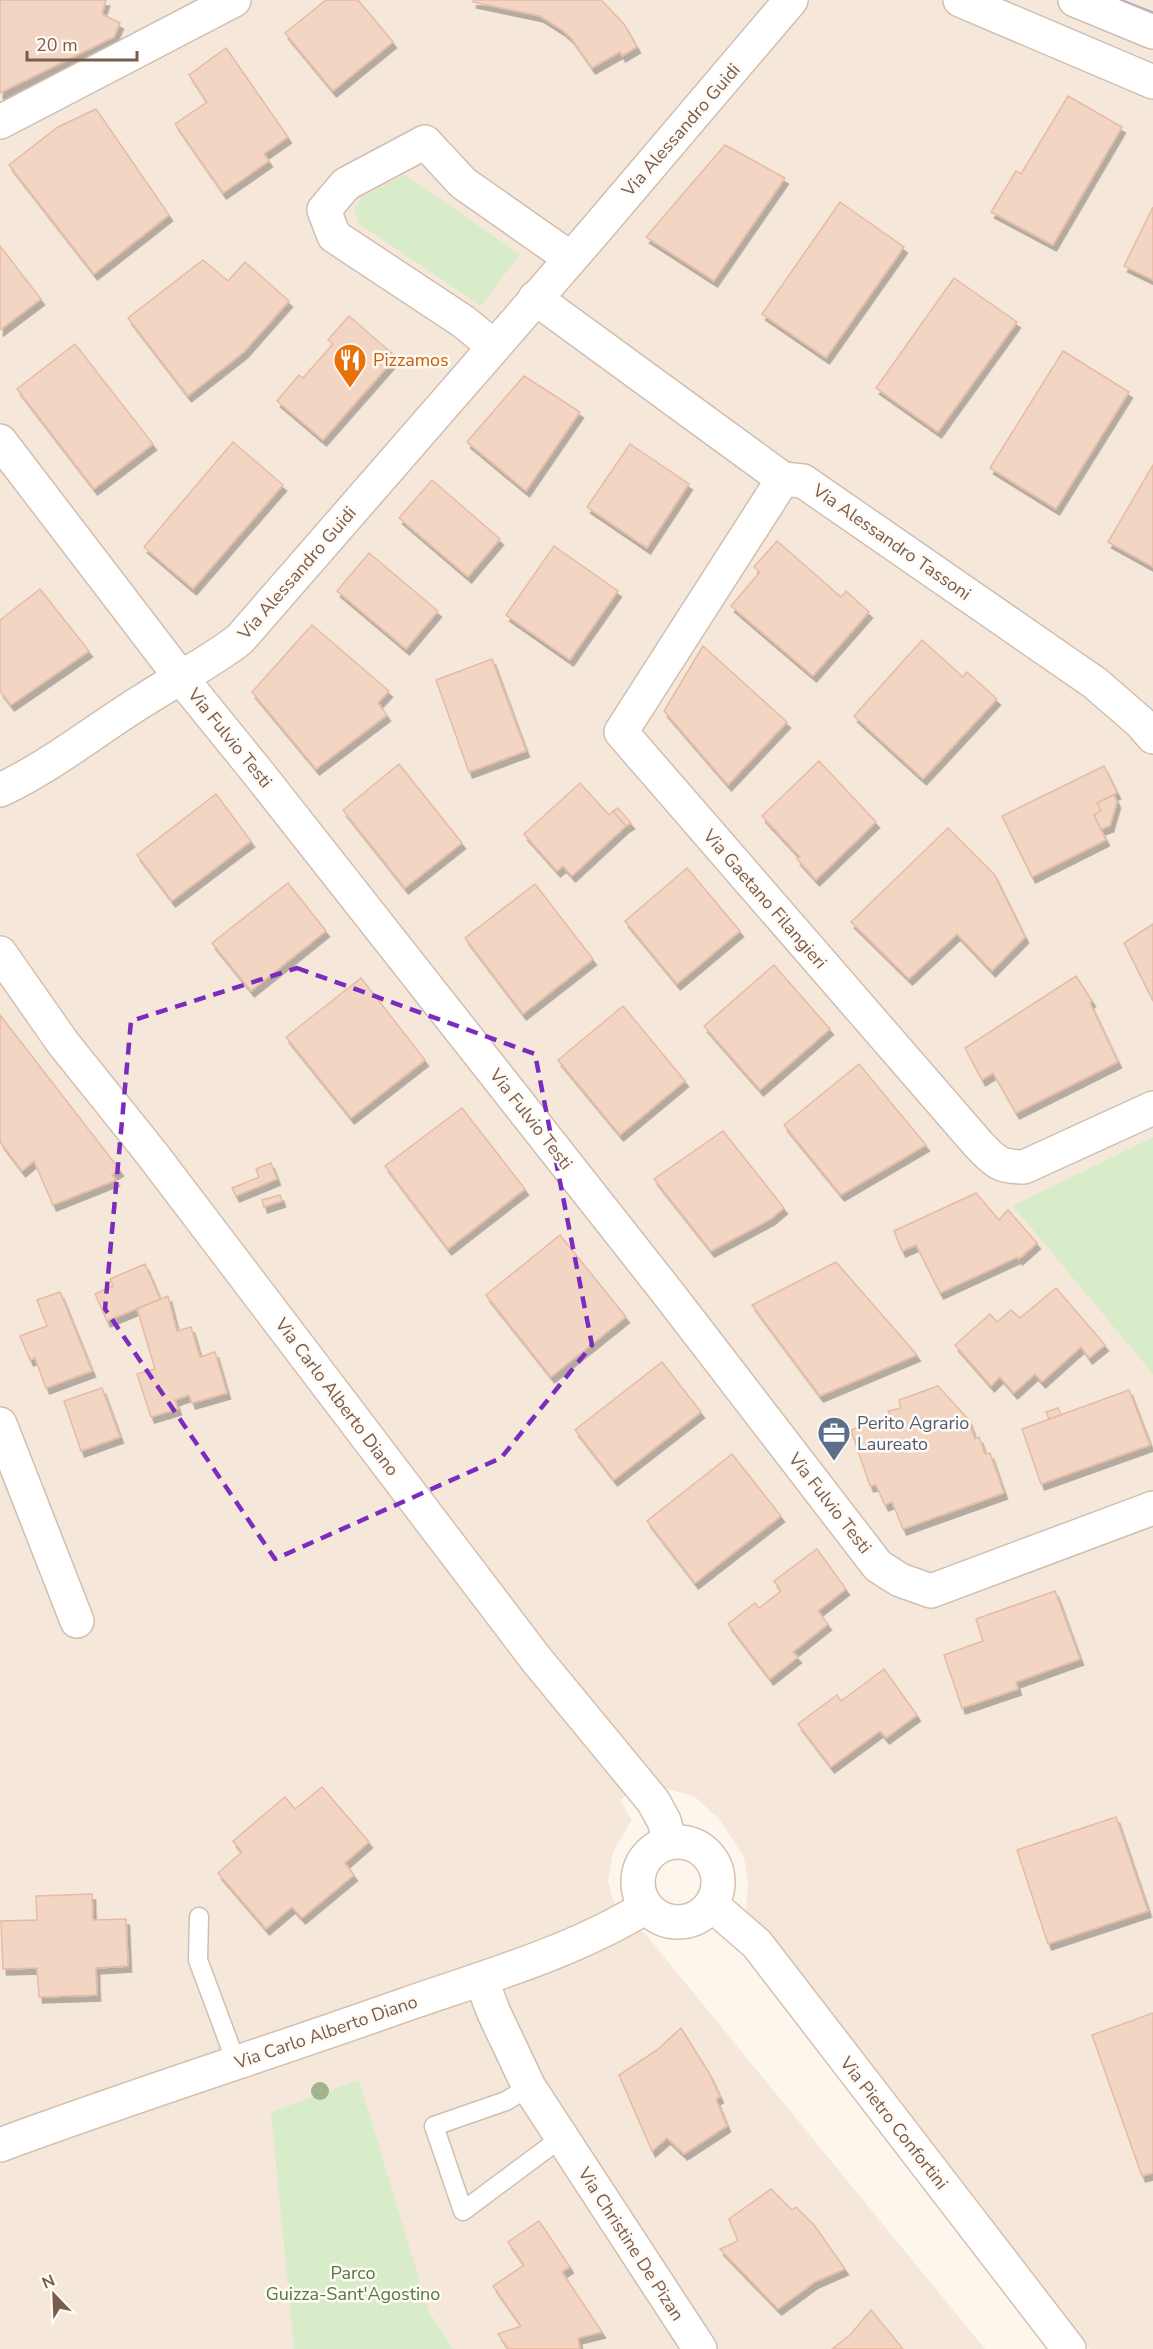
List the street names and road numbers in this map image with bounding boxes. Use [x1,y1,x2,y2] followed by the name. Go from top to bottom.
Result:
[616,58,746,202] street label: Via Alessandro Guidi
[807,478,976,606] street label: Via Alessandro Tassoni
[232,501,362,645] street label: Via Alessandro Guidi
[182,682,278,793] street label: Via Fulvio Testi
[697,823,832,974] street label: Via Gaetano Filangieri
[483,1063,578,1174] street label: Via Fulvio Testi
[269,1312,404,1481] street label: Via Carlo Alberto Diano
[782,1447,877,1558] street label: Via Fulvio Testi
[230,1989,421,2075] street label: Via Carlo Alberto Diano
[834,2051,953,2194] street label: Via Pietro Confortini
[572,2162,690,2325] street label: Via Christine De Pizan

